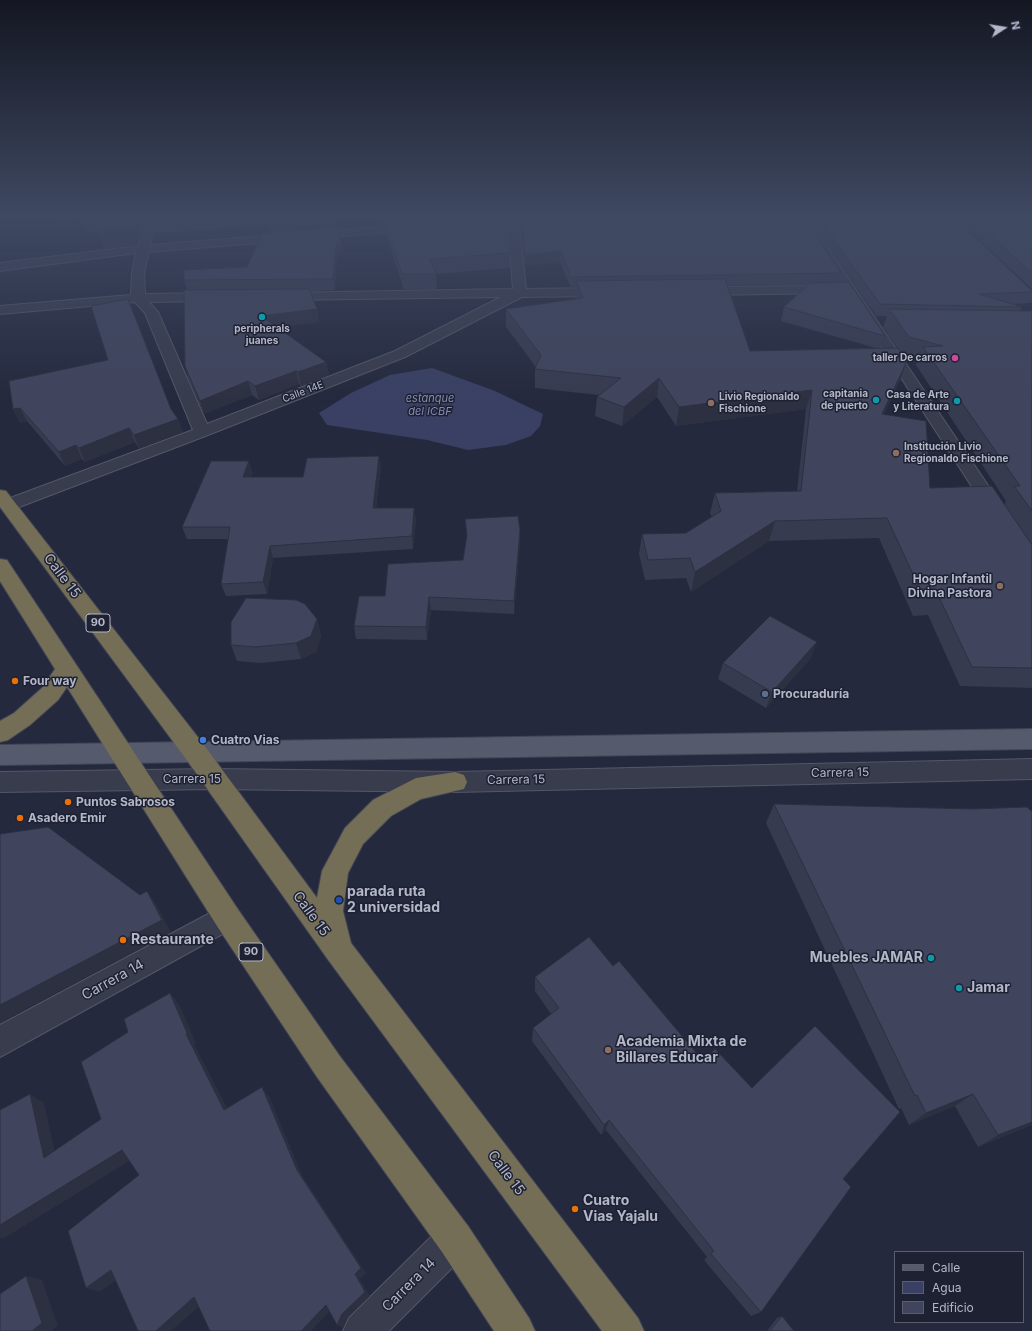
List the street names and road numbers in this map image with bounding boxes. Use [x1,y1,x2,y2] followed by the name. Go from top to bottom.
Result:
[281,379,325,405] street label: Calle 14E
[40,551,84,601] street label: Calle 15
[86,614,110,632] road number: 90
[811,765,869,781] street label: Carrera 15
[163,772,221,786] street label: Carrera 15
[487,772,545,788] street label: Carrera 15
[289,888,333,940] street label: Calle 15
[239,943,263,961] road number: 90
[79,956,147,1004] street label: Carrera 14
[484,1148,528,1198] street label: Calle 15
[379,1255,439,1315] street label: Carrera 14

